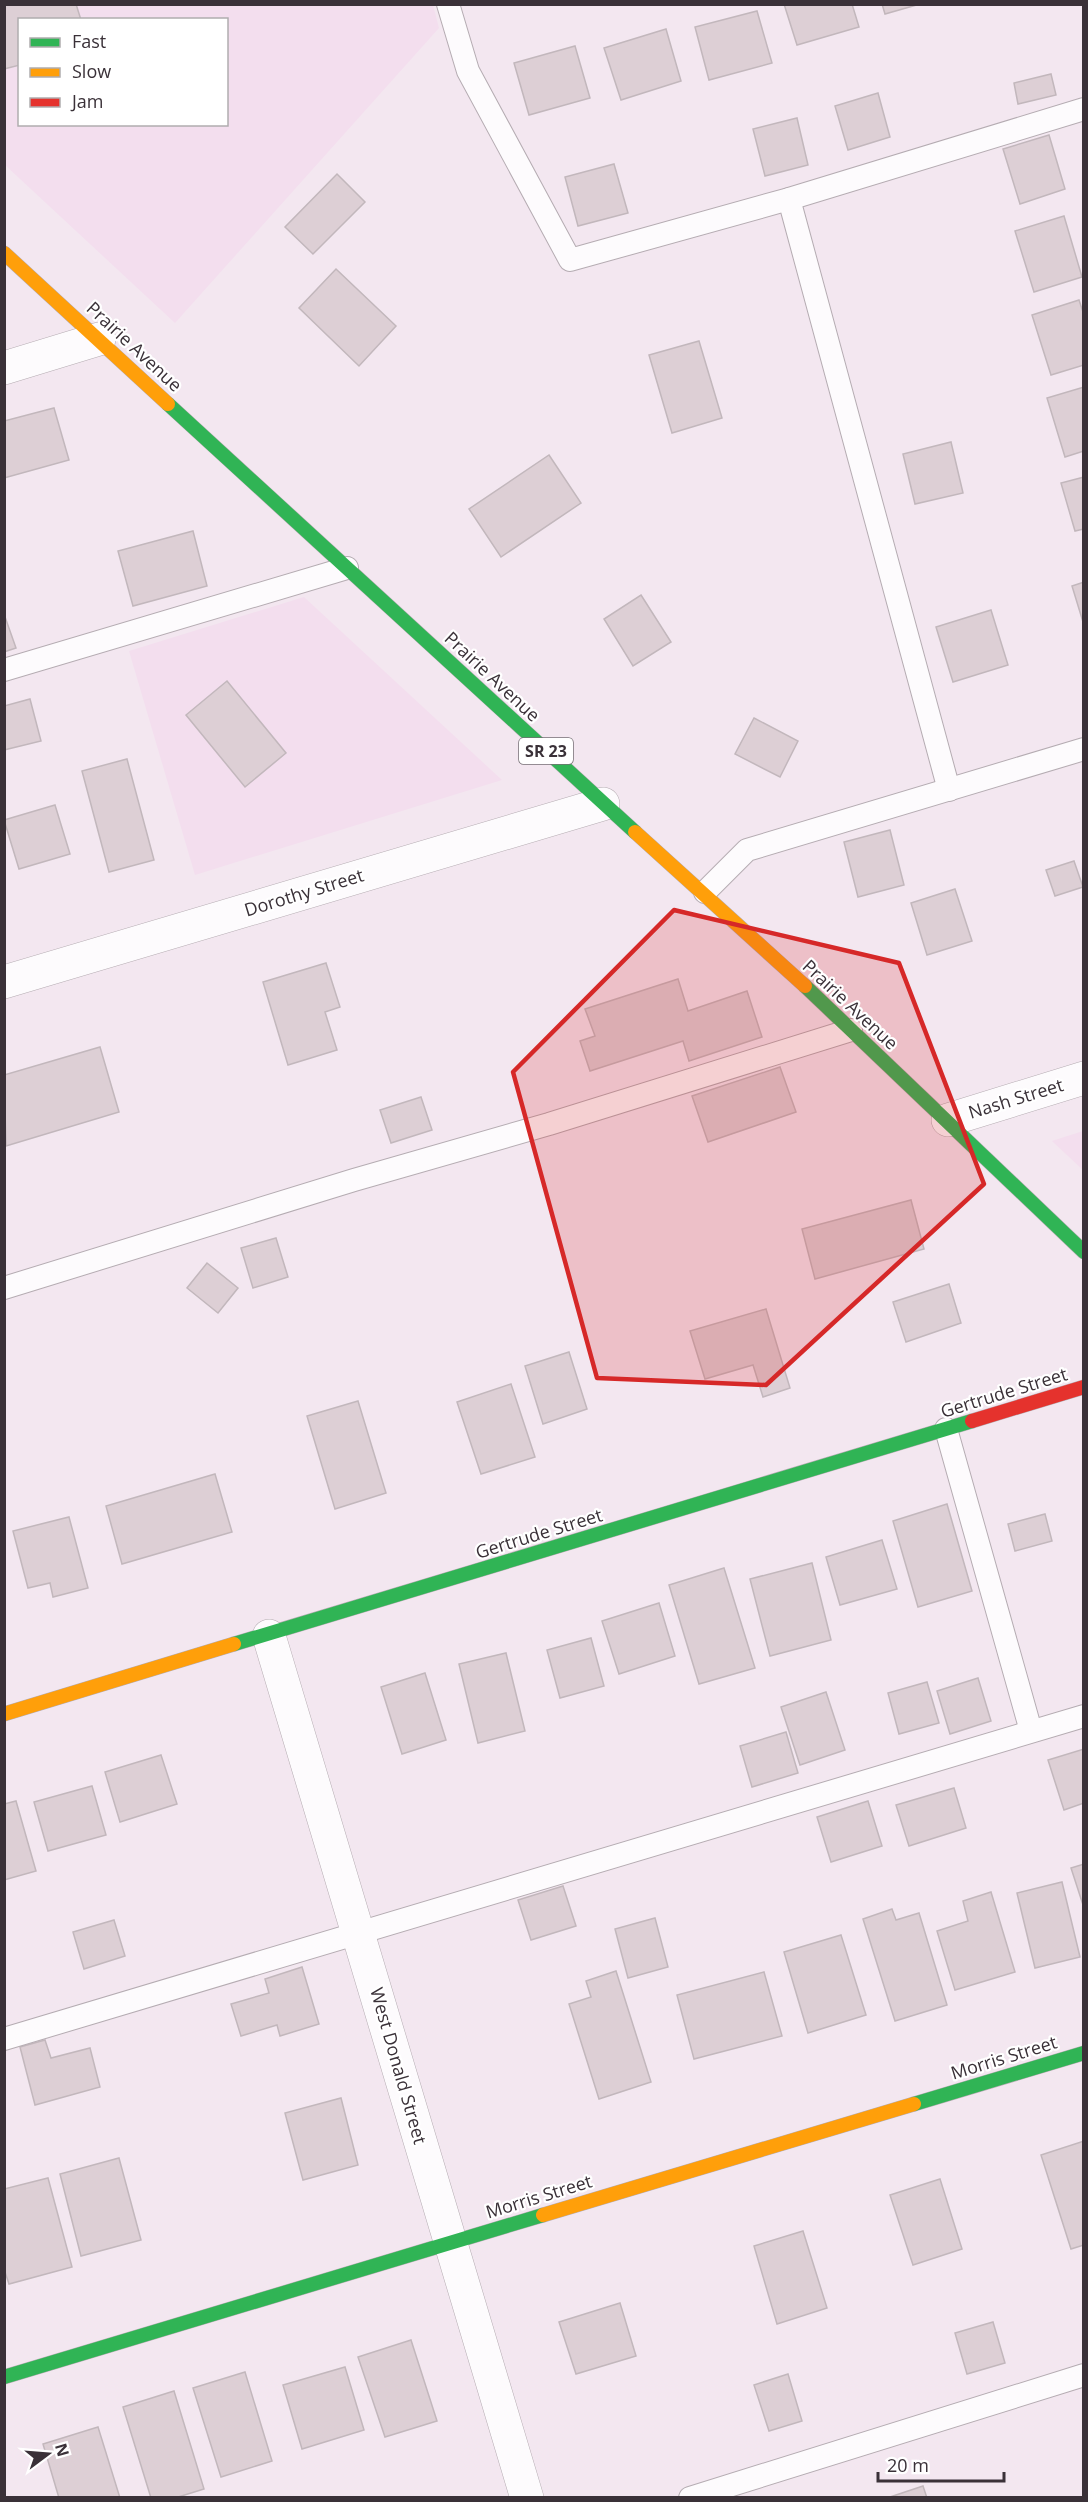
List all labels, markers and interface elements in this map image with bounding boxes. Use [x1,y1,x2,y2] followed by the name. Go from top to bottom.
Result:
[18,18,228,126] legend
[72,29,106,53] text: Fast
[72,59,111,83] text: Slow
[70,89,104,113] text: Jam
[82,296,188,397] street label: Prairie Avenue
[440,626,546,727] street label: Prairie Avenue
[519,738,573,764] road number: SR 23
[241,863,366,922] street label: Dorothy Street
[798,954,904,1055] street label: Prairie Avenue
[965,1072,1066,1124] street label: Nash Street
[937,1361,1070,1423] street label: Gertrude Street
[472,1502,605,1564] street label: Gertrude Street
[365,1985,433,2147] street label: West Donald Street
[948,2030,1060,2085] street label: Morris Street
[483,2169,595,2224] street label: Morris Street
[18,2424,78,2484] north arrow
[50,2441,75,2459] text: N
[878,2445,1004,2483] scale bar
[887,2453,929,2477] text: 20 m

